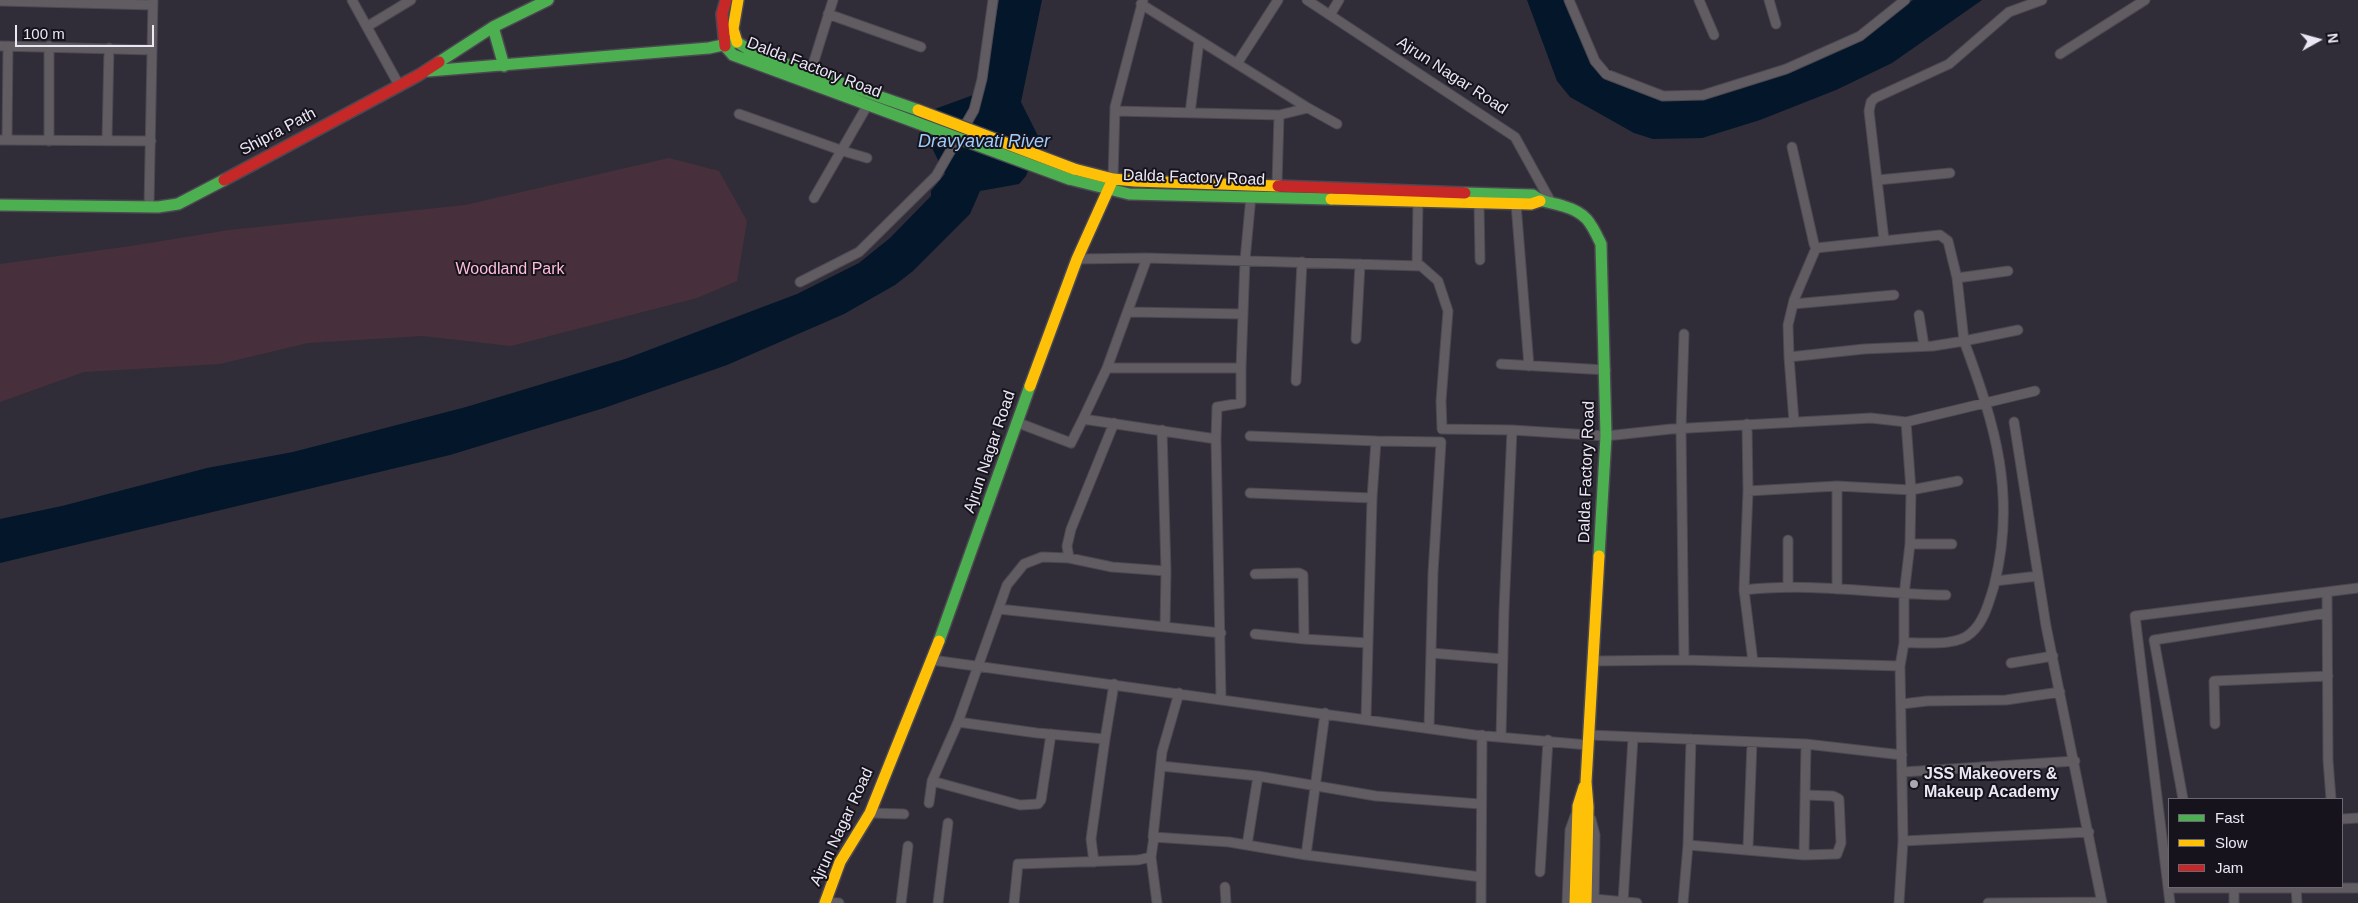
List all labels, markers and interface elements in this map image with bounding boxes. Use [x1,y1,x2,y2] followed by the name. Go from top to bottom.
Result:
[18,15,156,47] scale bar
[2293,15,2343,65] north arrow
[23,25,65,42] text: 100 m
[2324,32,2341,44] text: N
[1393,33,1511,119] street label: Ajrun Nagar Road
[744,34,884,102] street label: Dalda Factory Road
[237,104,319,160] street label: Shipra Path
[918,131,1050,153] water label: Dravyavati River
[1123,166,1265,190] street label: Dalda Factory Road
[455,260,565,280] park label: Woodland Park
[960,388,1020,516] street label: Ajrun Nagar Road
[1575,401,1599,543] street label: Dalda Factory Road
[806,765,878,889] street label: Ajrun Nagar Road
[1924,765,2059,803] place label: JSS Makeovers & Makeup Academy
[1908,778,1920,790] marker: JSS Makeovers & Makeup Academy
[2168,798,2343,888] legend
[2215,809,2244,826] text: Fast
[2215,834,2248,851] text: Slow
[2215,859,2243,876] text: Jam

